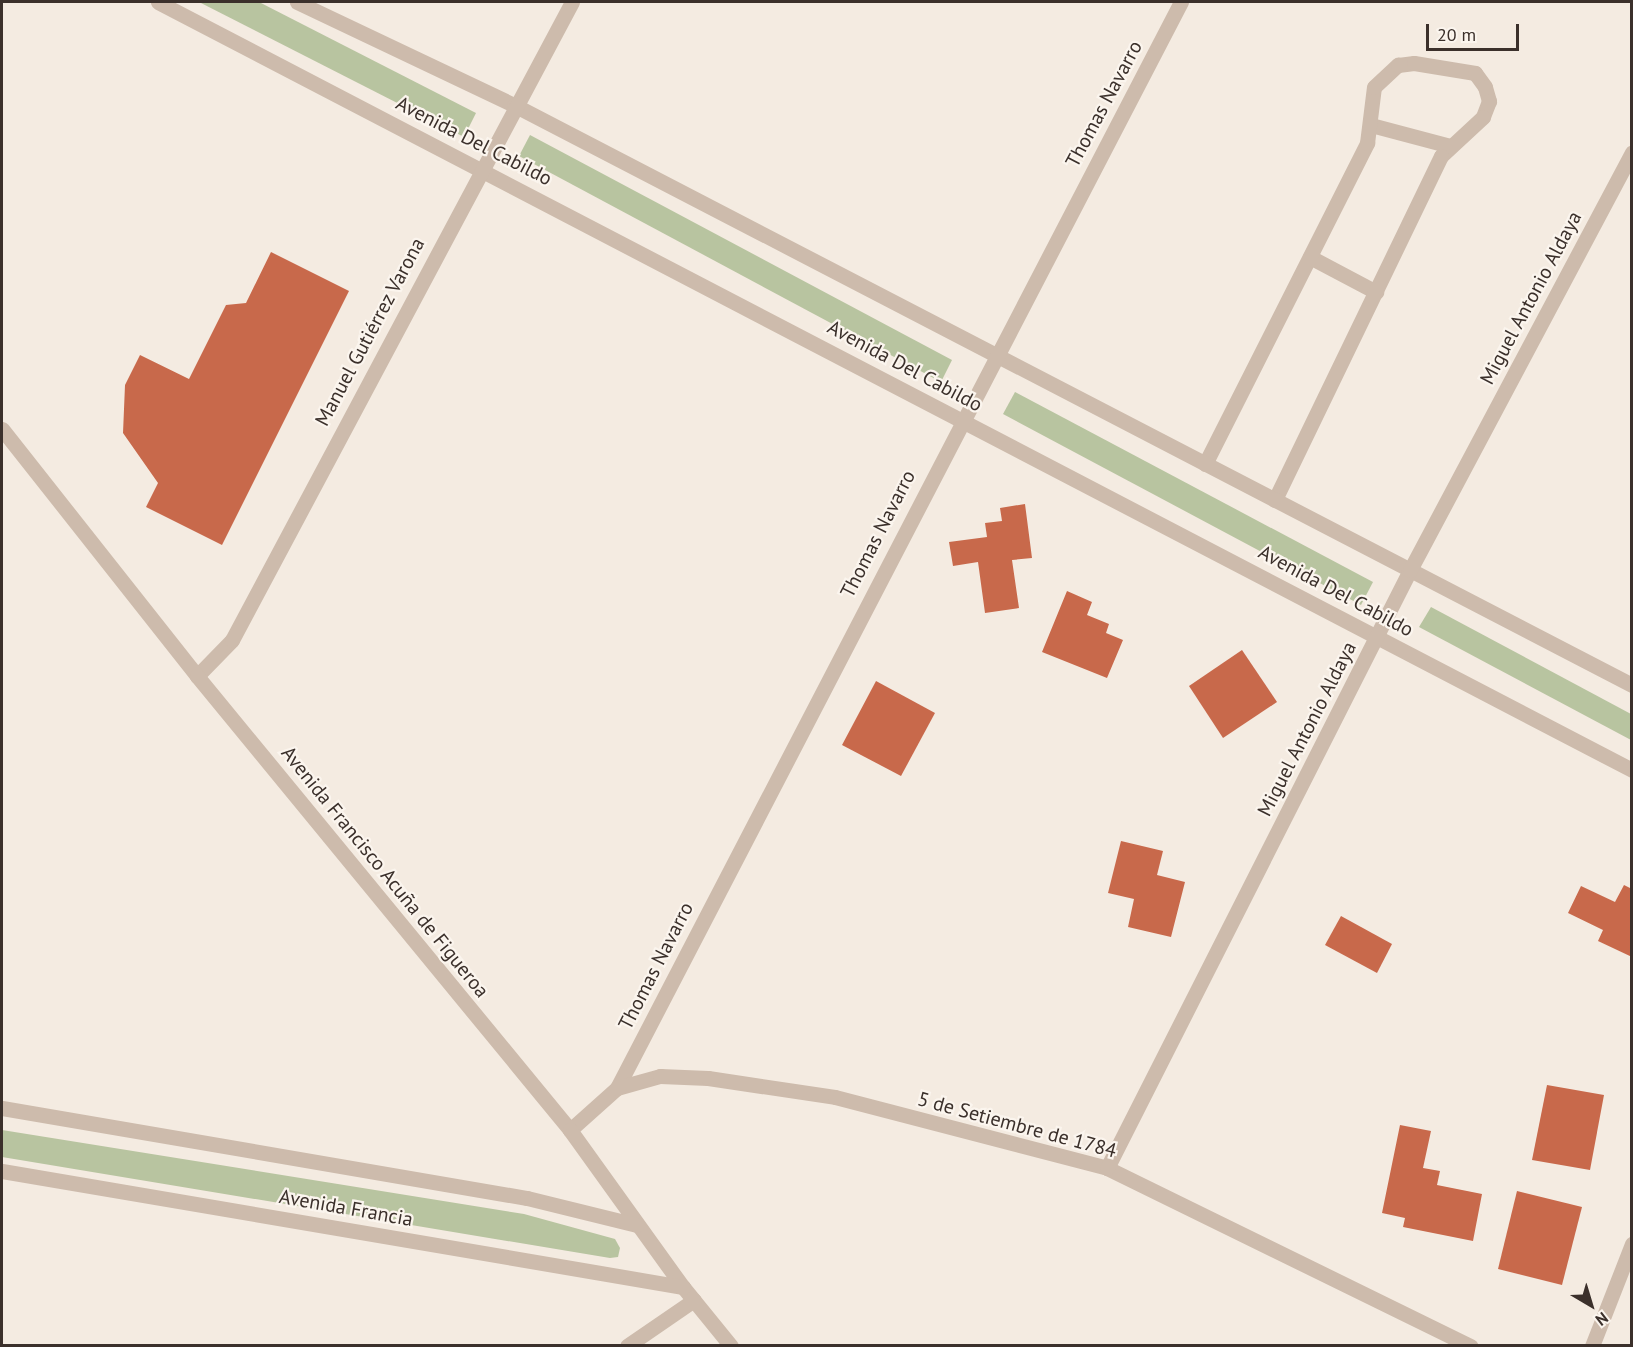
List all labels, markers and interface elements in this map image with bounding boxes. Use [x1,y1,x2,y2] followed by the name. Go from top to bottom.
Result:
[1429,12,1522,50] scale bar
[1437,23,1476,46] text: 20 m
[1061,37,1147,171] street label: Thomas Navarro
[392,91,556,191] street label: Avenida Del Cabildo
[1475,207,1587,389] street label: Miguel Antonio Aldaya
[310,233,430,431] street label: Manuel Gutiérrez Varona
[824,315,986,417] street label: Avenida Del Cabildo
[836,466,920,602] street label: Thomas Navarro
[1255,540,1417,642] street label: Avenida Del Cabildo
[1252,637,1362,821] street label: Miguel Antonio Aldaya
[276,741,494,1003] street label: Avenida Francisco Acuña de Figueroa
[614,898,698,1034] street label: Thomas Navarro
[915,1087,1119,1163] street label: 5 de Setiembre de 1784
[277,1184,415,1232] street label: Avenida Francia
[1561,1275,1621,1335] north arrow
[1592,1308,1612,1330] text: N

